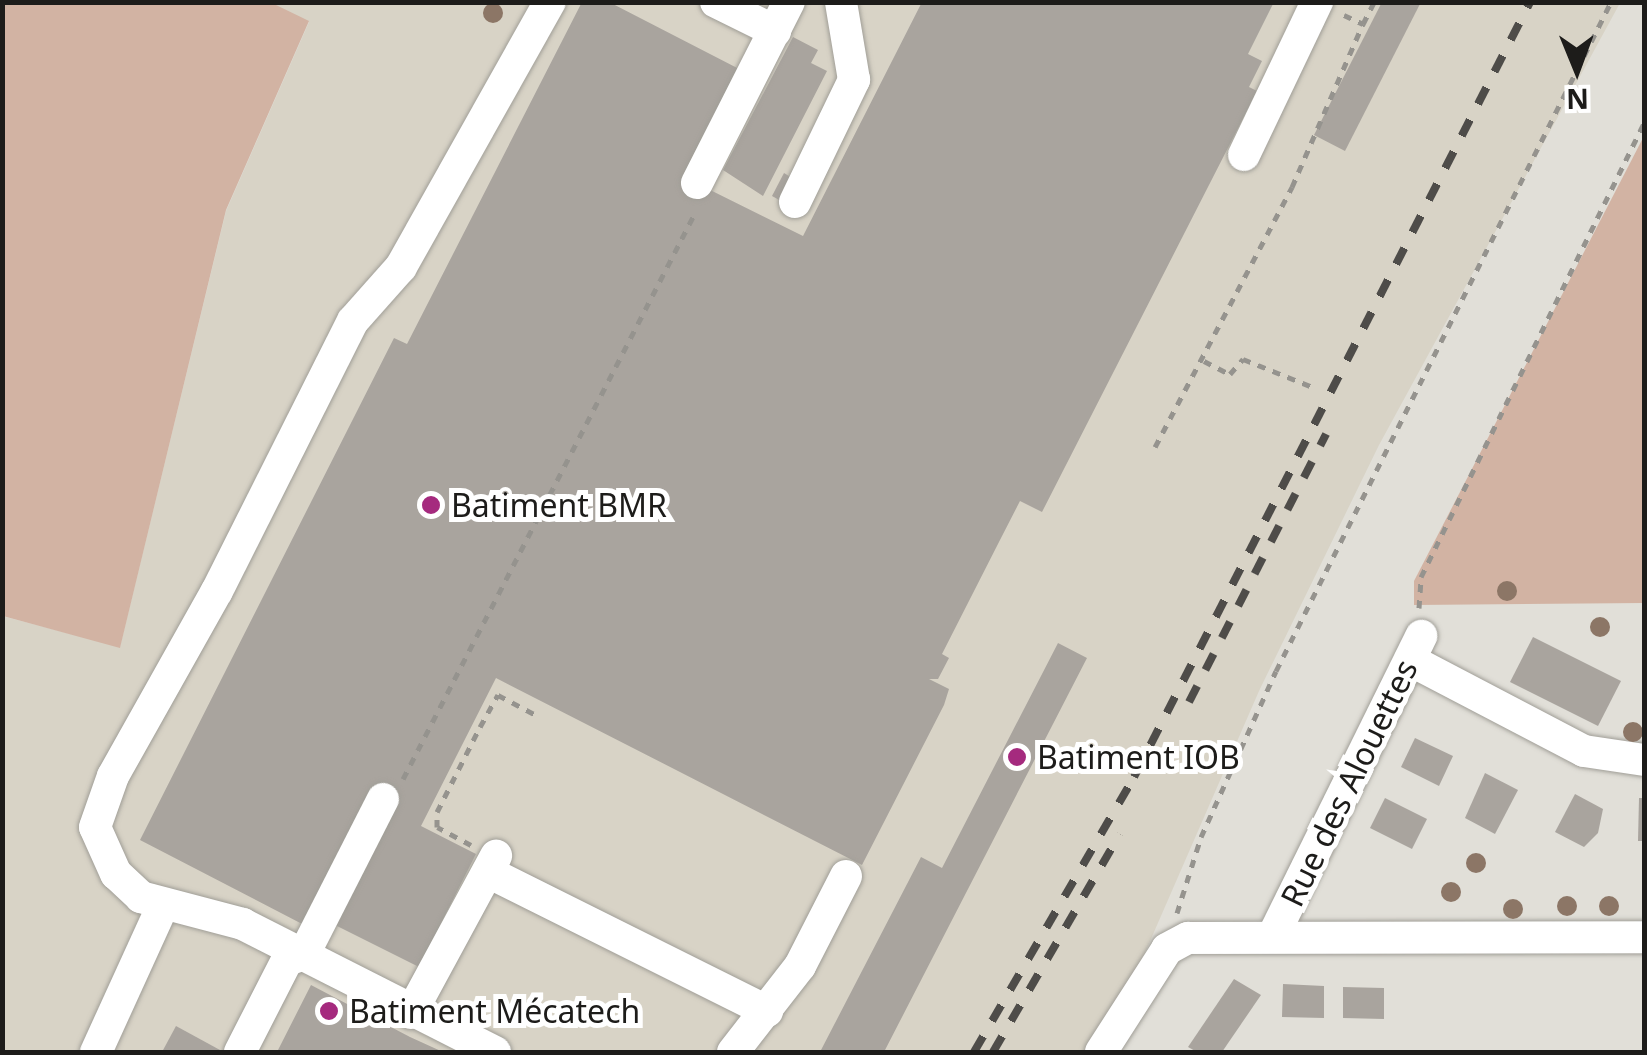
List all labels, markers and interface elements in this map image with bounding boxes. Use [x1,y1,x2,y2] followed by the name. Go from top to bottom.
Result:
[1527,20,1627,120] north arrow
[1566,81,1589,119] text: N
[451,486,667,524] place label: Batiment BMR
[420,494,442,516] marker: Batiment BMR
[1273,653,1425,913] street label: Rue des Alouettes
[1037,738,1240,776] place label: Batiment IOB
[1006,746,1028,768] marker: Batiment IOB
[349,992,640,1030] place label: Batiment Mécatech
[318,1000,340,1022] marker: Batiment Mécatech

